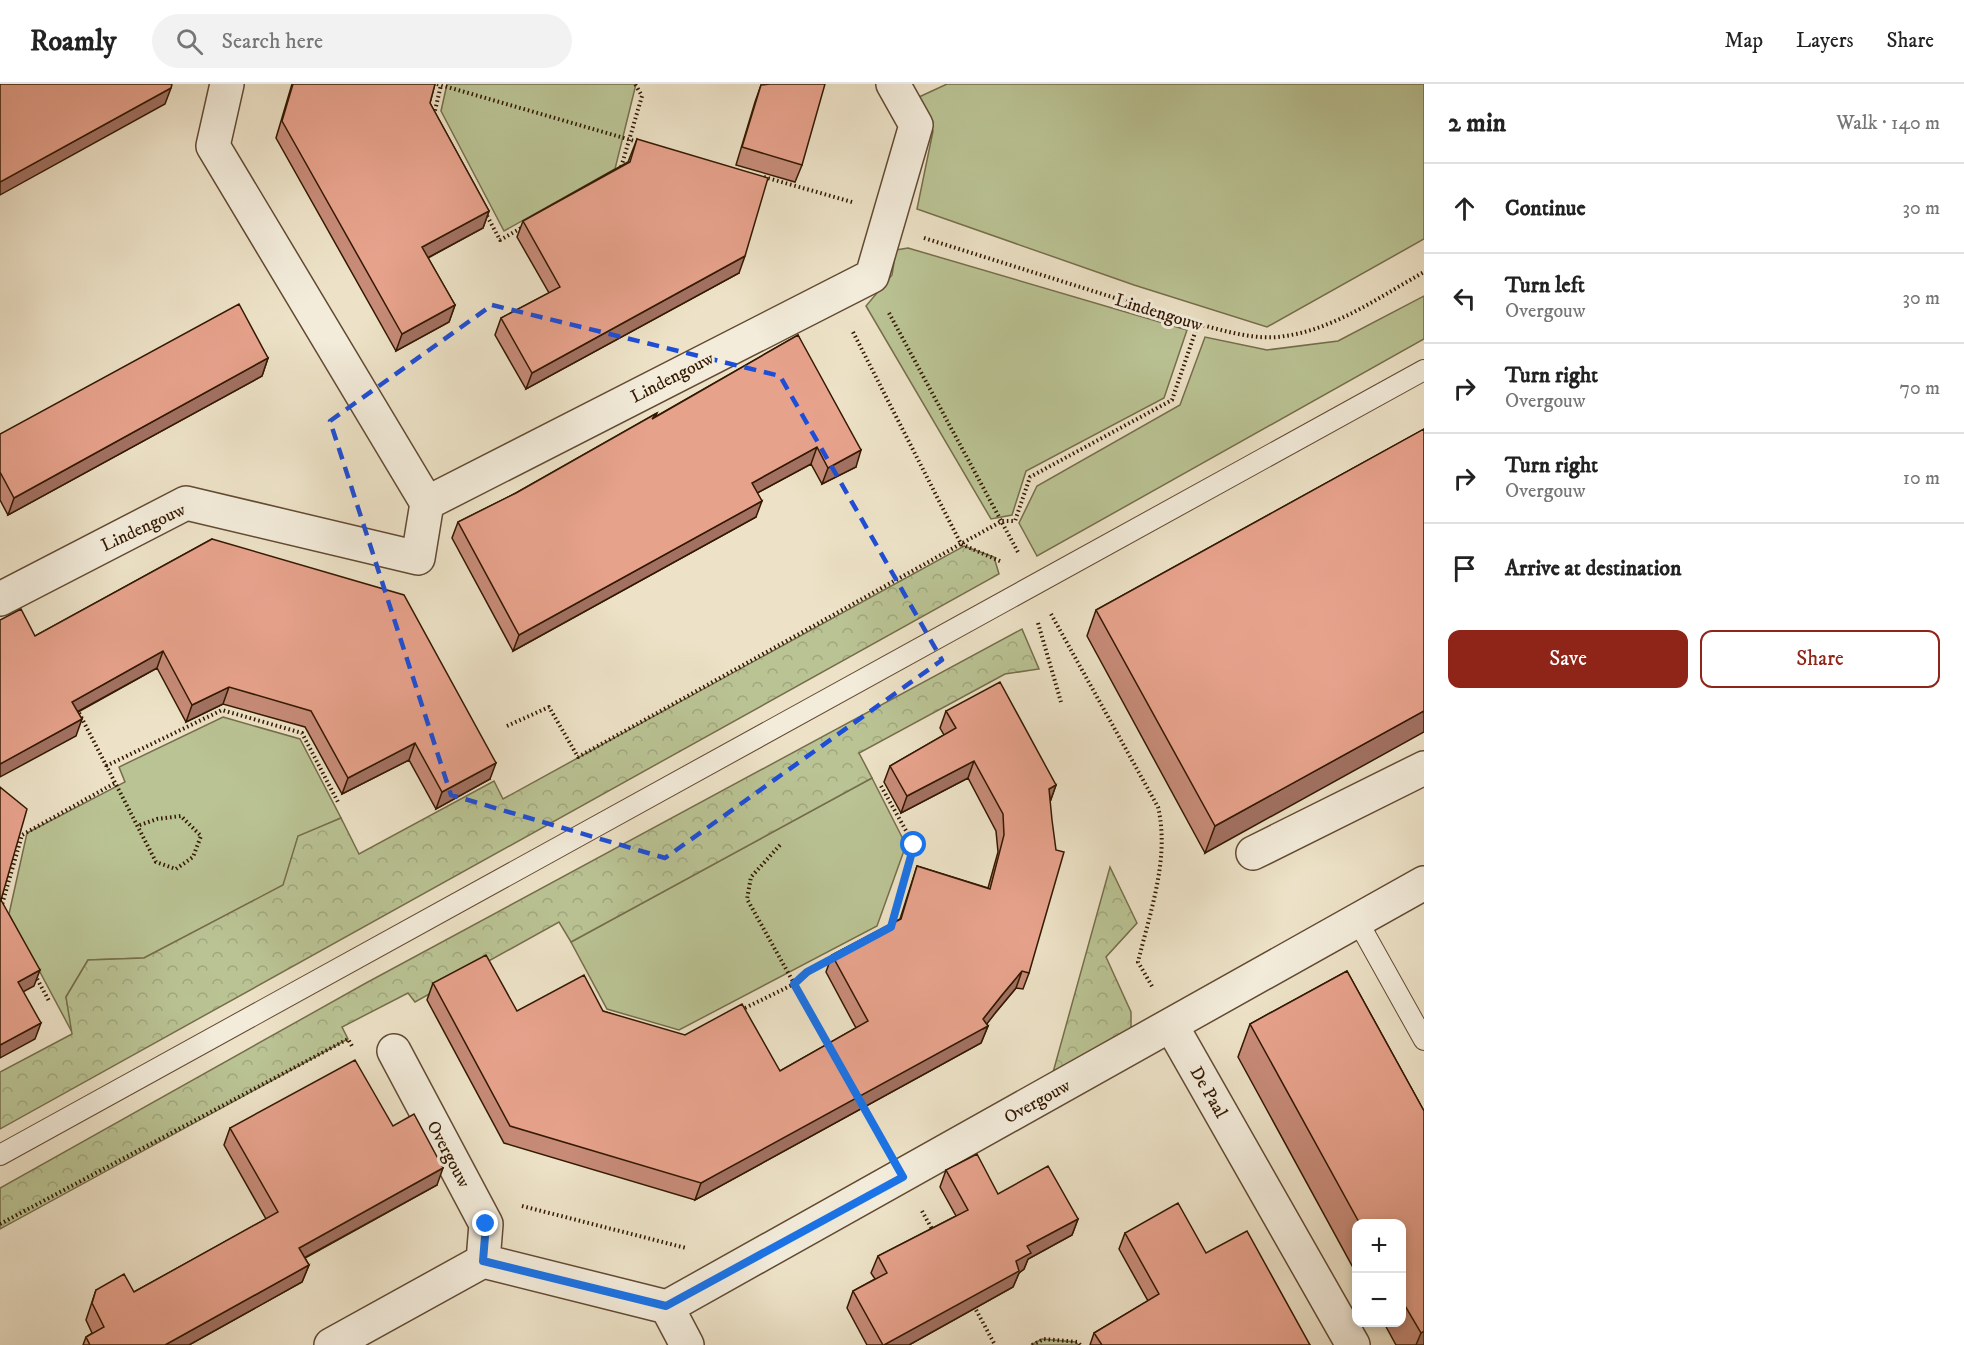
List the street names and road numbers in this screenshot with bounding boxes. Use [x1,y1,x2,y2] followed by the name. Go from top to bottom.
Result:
[1112,289,1206,337] street label: Lindengouw
[627,347,718,408] street label: Lindengouw
[98,499,190,557] street label: Lindengouw
[1185,1063,1232,1123] street label: De Paal
[1000,1074,1075,1129] street label: Overgouw
[421,1117,475,1192] street label: Overgouw

